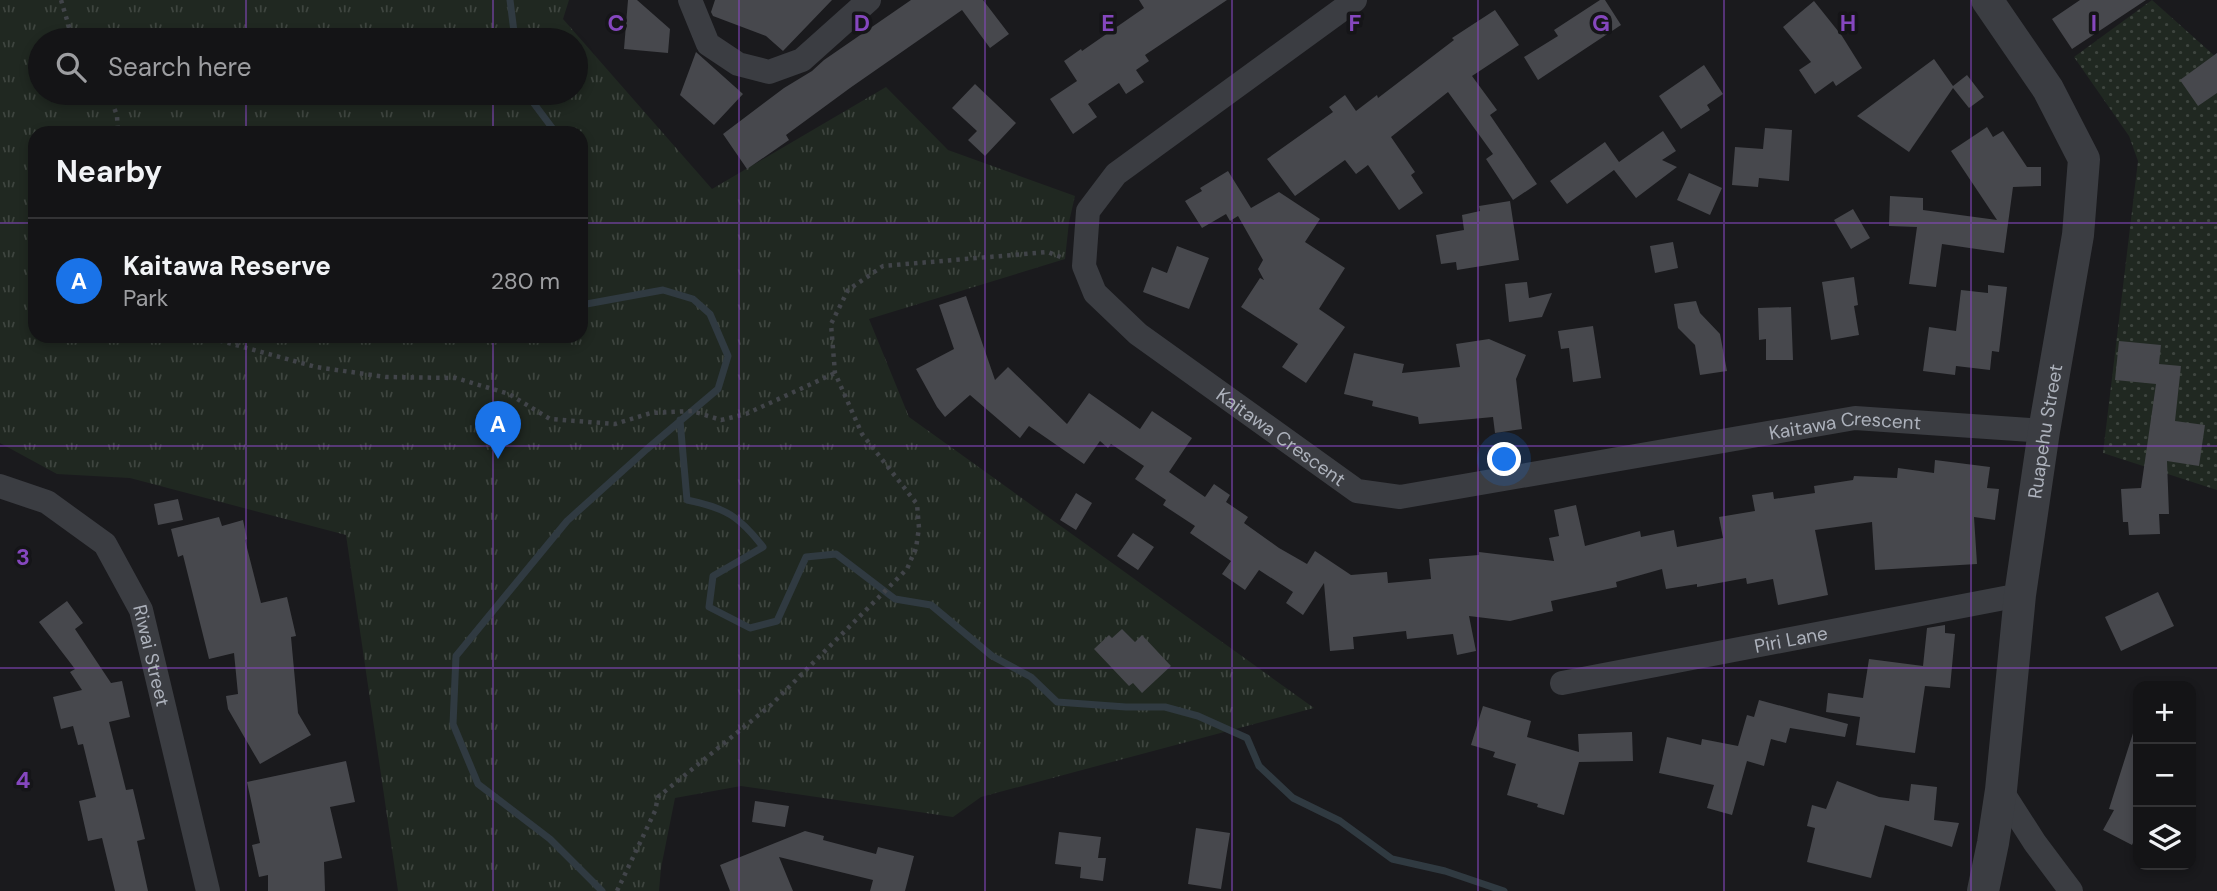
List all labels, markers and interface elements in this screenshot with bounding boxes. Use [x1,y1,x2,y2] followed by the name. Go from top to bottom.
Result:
[608,8,624,38] text: C
[854,8,870,38] text: D
[1101,8,1115,38] text: E
[1349,8,1362,38] text: F
[1592,8,1610,38] text: G
[1840,8,1856,38] text: H
[2091,8,2097,38] text: I
[28,28,588,105] search box
[52,48,90,86] icon: search
[108,50,251,84] text: Search here
[56,152,162,191] text: Nearby
[123,249,331,283] text: Kaitawa Reserve
[71,266,87,296] text: A
[491,266,560,296] text: 280 m
[123,283,168,313] text: Park
[2022,362,2068,500] street label: Ruapehu Street
[1212,382,1351,492] street label: Kaitawa Crescent
[475,401,521,459] pin: A
[1767,405,1922,445] street label: Kaitawa Crescent
[1487,442,1521,476] your location
[16,542,30,572] text: 3
[128,602,176,709] street label: Riwai Street
[1752,620,1830,658] street label: Piri Lane
[2133,681,2196,870] map controls
[2133,681,2196,744] button: +
[2133,744,2196,807] button: −
[16,765,31,795] text: 4
[2133,807,2196,870] button: layers

